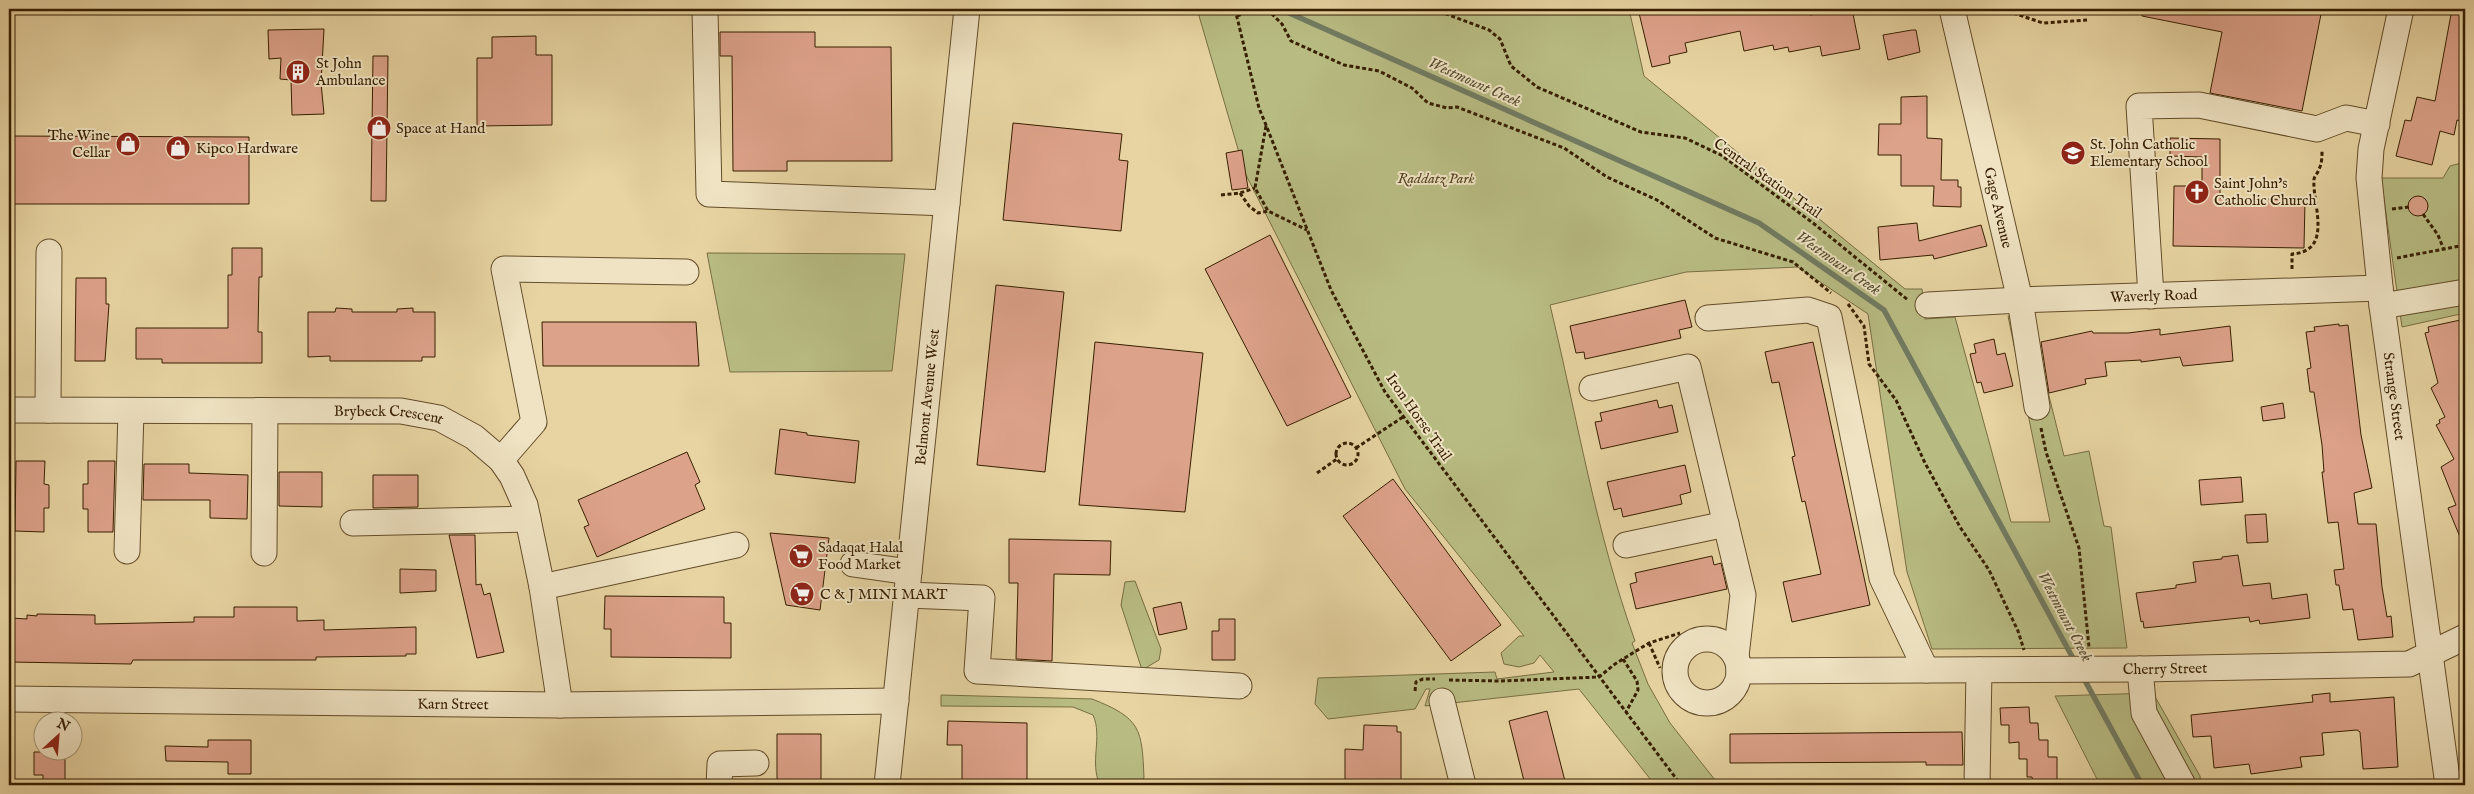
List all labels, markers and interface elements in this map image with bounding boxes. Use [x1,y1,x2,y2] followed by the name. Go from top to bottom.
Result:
[315,54,385,90] place label: St John Ambulance
[1425,54,1524,112] water label: Westmount Creek
[285,59,311,85] building icon: St John Ambulance
[366,115,392,141] shop icon: Space at Hand
[396,119,486,138] place label: Space at Hand
[48,126,110,162] place label: The Wine Cellar
[115,131,141,157] shop icon: The Wine Cellar
[1710,134,1826,223] street label: Central Station Trail
[165,135,191,161] shop icon: Kipco Hardware
[2090,135,2209,171] place label: St. John Catholic Elementary School
[196,139,298,158] place label: Kipco Hardware
[2060,140,2086,166] school or university icon: St. John Catholic Elementary School
[1979,165,2017,250] street label: Gage Avenue
[1398,169,1474,188] park label: Raddatz Park
[2214,174,2316,210] place label: Saint John's Catholic Church
[2184,179,2210,205] church icon: Saint John's Catholic Church
[1791,227,1885,301] water label: Westmount Creek
[2110,285,2199,307] street label: Waverly Road
[911,328,944,466] street label: Belmont Avenue West
[2378,351,2409,441] street label: Strange Street
[1381,370,1456,466] street label: Iron Horse Trail
[334,402,447,429] street label: Brybeck Crescent
[818,538,904,574] place label: Sadaqat Halal Food Market
[788,543,814,569] supermarket icon: Sadaqat Halal Food Market
[2032,568,2097,666] water label: Westmount Creek
[789,581,815,607] supermarket icon: C & J MINI MART
[820,585,948,604] place label: C & J MINI MART
[2123,659,2207,679] street label: Cherry Street
[417,694,489,714] street label: Karn Street
[32,712,82,762] north arrow
[53,714,73,736] text: N

